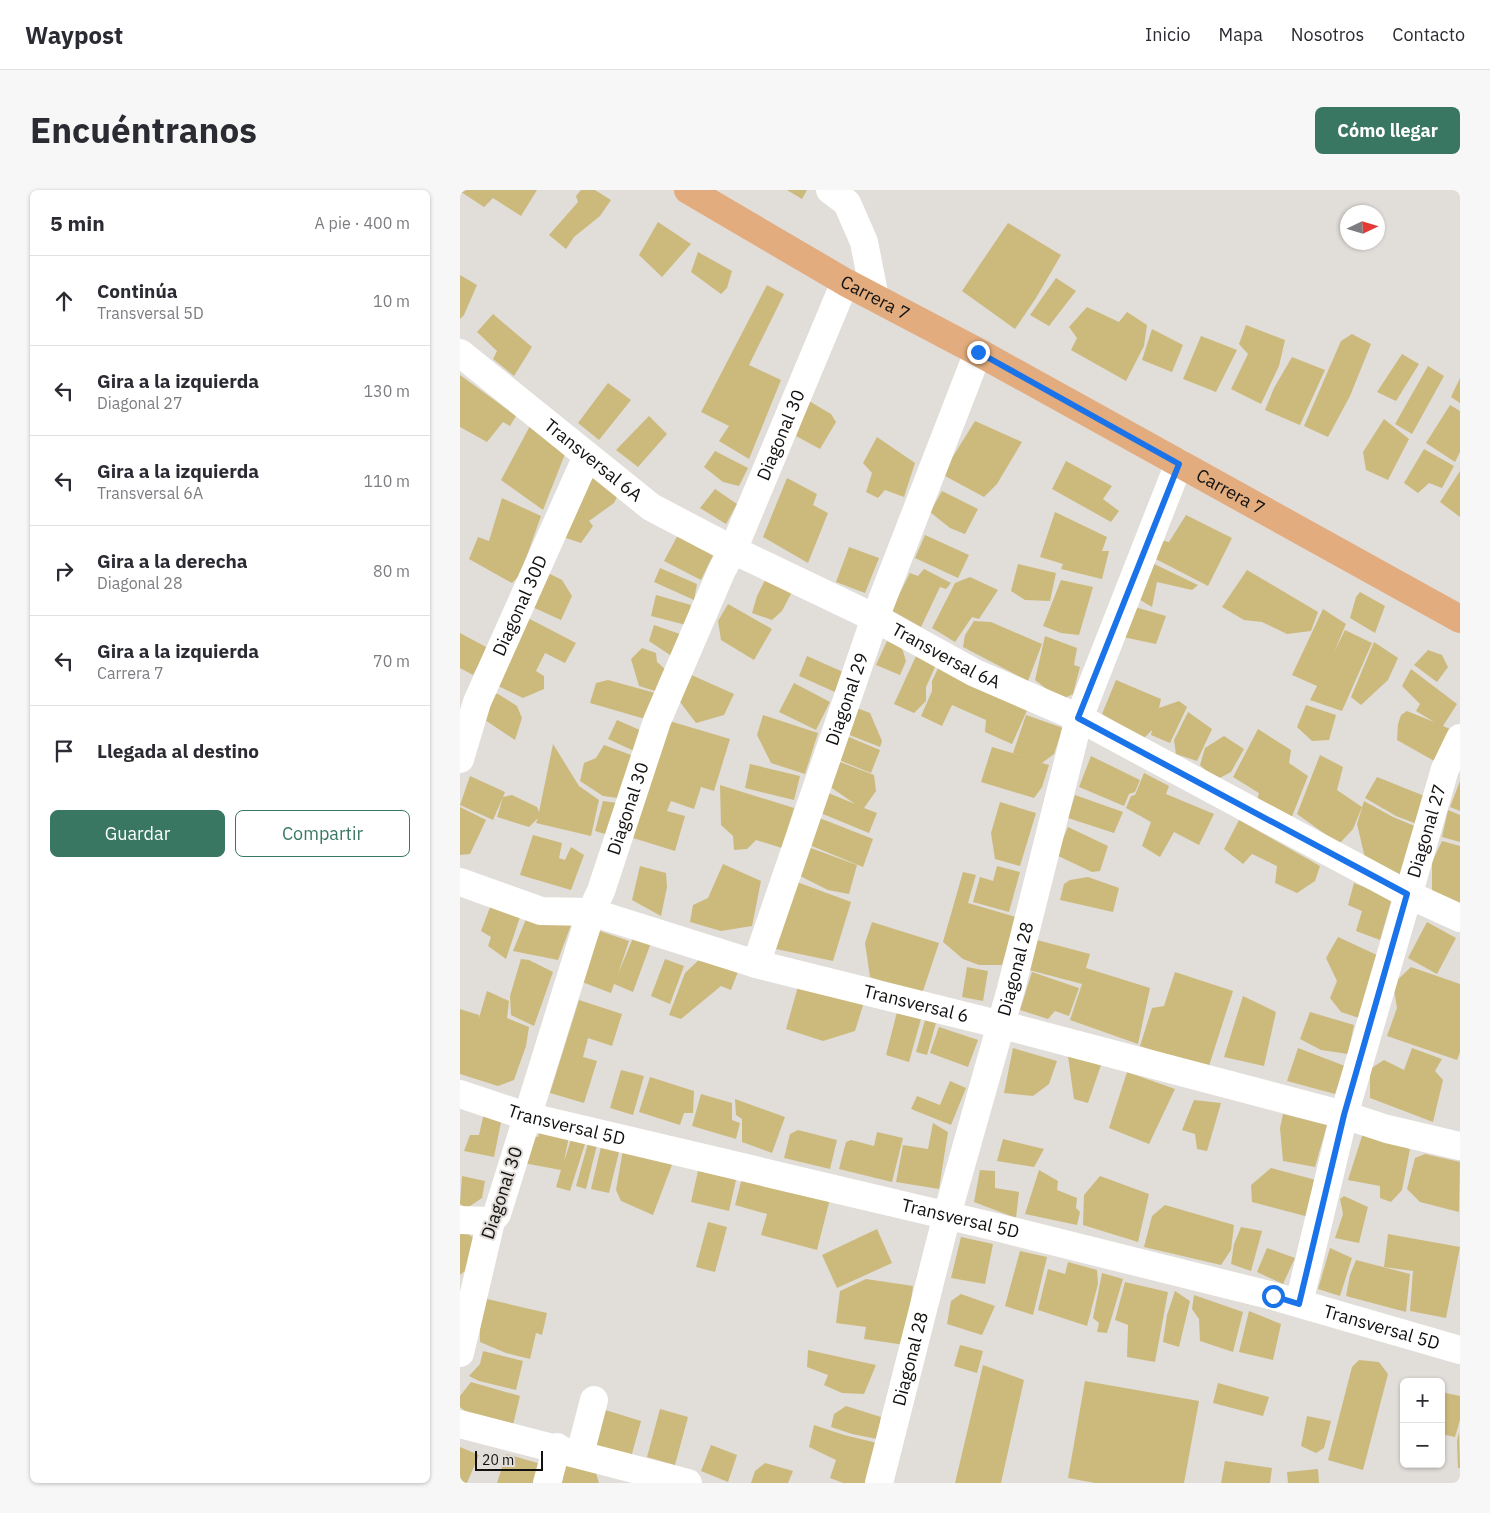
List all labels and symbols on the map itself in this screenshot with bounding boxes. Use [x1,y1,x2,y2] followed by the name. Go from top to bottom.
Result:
[1340,205,1385,250] north arrow
[837,270,914,325] street label: Carrera 7
[967,341,990,364] route end
[751,386,810,484] street label: Diagonal 30
[540,413,648,507] street label: Transversal 6A
[1192,463,1269,520] street label: Carrera 7
[487,551,552,660] street label: Diagonal 30D
[888,618,1004,694] street label: Transversal 6A
[820,650,873,748] street label: Diagonal 29
[602,759,654,858] street label: Diagonal 30
[1402,782,1451,880] street label: Diagonal 27
[992,919,1038,1019] street label: Diagonal 28
[861,979,971,1027] street label: Transversal 6
[505,1099,628,1150] street label: Transversal 5D
[476,1144,527,1242] street label: Diagonal 30
[899,1193,1022,1243] street label: Transversal 5D
[1262,1285,1285,1308] route start
[1321,1299,1443,1355] street label: Transversal 5D
[887,1309,933,1408] street label: Diagonal 28
[475,1448,542,1471] scale bar

